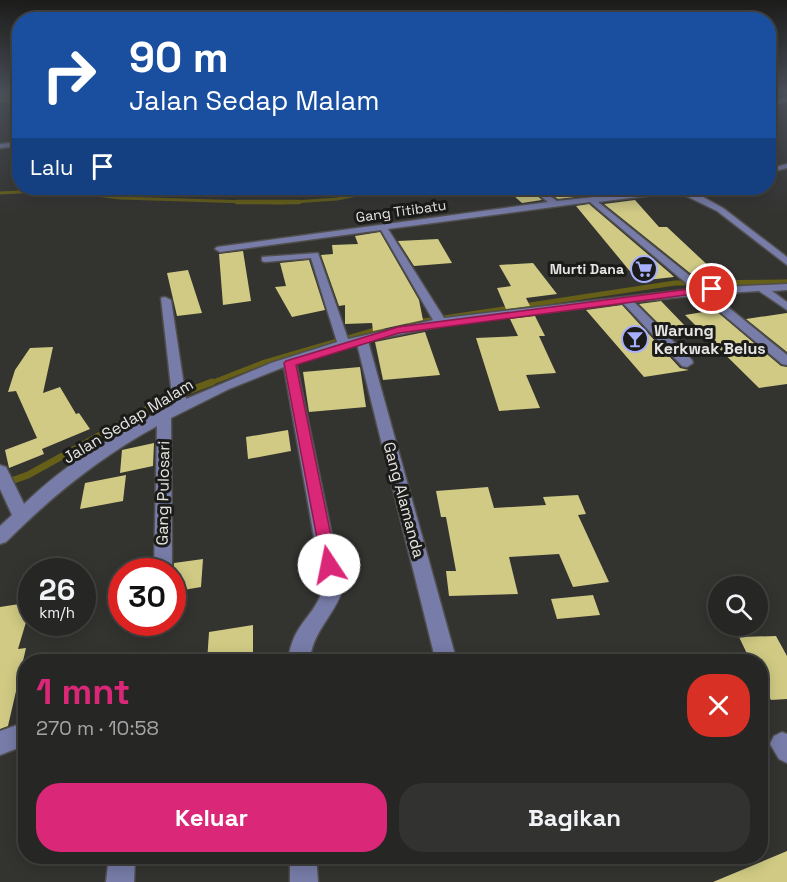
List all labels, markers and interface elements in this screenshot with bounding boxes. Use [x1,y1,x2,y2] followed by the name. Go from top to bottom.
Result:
[129,31,229,84] text: 90 m
[30,36,108,114] icon: right
[129,83,380,118] text: Jalan Sedap Malam
[86,150,119,183] icon: arrive
[30,153,74,181] text: Lalu
[355,196,447,226] street label: Gang Titibatu
[629,254,659,284] supermarket icon: Murti Dana
[550,260,624,278] place label: Murti Dana
[686,263,737,314] pin
[695,272,728,305] icon: arrive
[654,320,766,359] place label: Warung Kerkwak Belus
[620,324,650,354] bar icon: Warung Kerkwak Belus
[59,374,197,468] street label: Jalan Sedap Malam
[152,440,174,546] street label: Gang Pulosari
[378,440,430,560] street label: Gang Alamanda
[297,533,361,597] position arrow
[108,558,186,636] speed limit sign: 30
[39,570,75,609] text: 26
[708,576,768,636] map controls
[708,576,768,636] button: search
[39,603,75,622] text: km/h
[36,669,130,715] text: 1 mnt
[687,674,750,737] button: close
[36,715,159,741] text: 270 m · 10:58
[36,783,387,852] button: Keluar
[399,783,750,852] button: Bagikan

